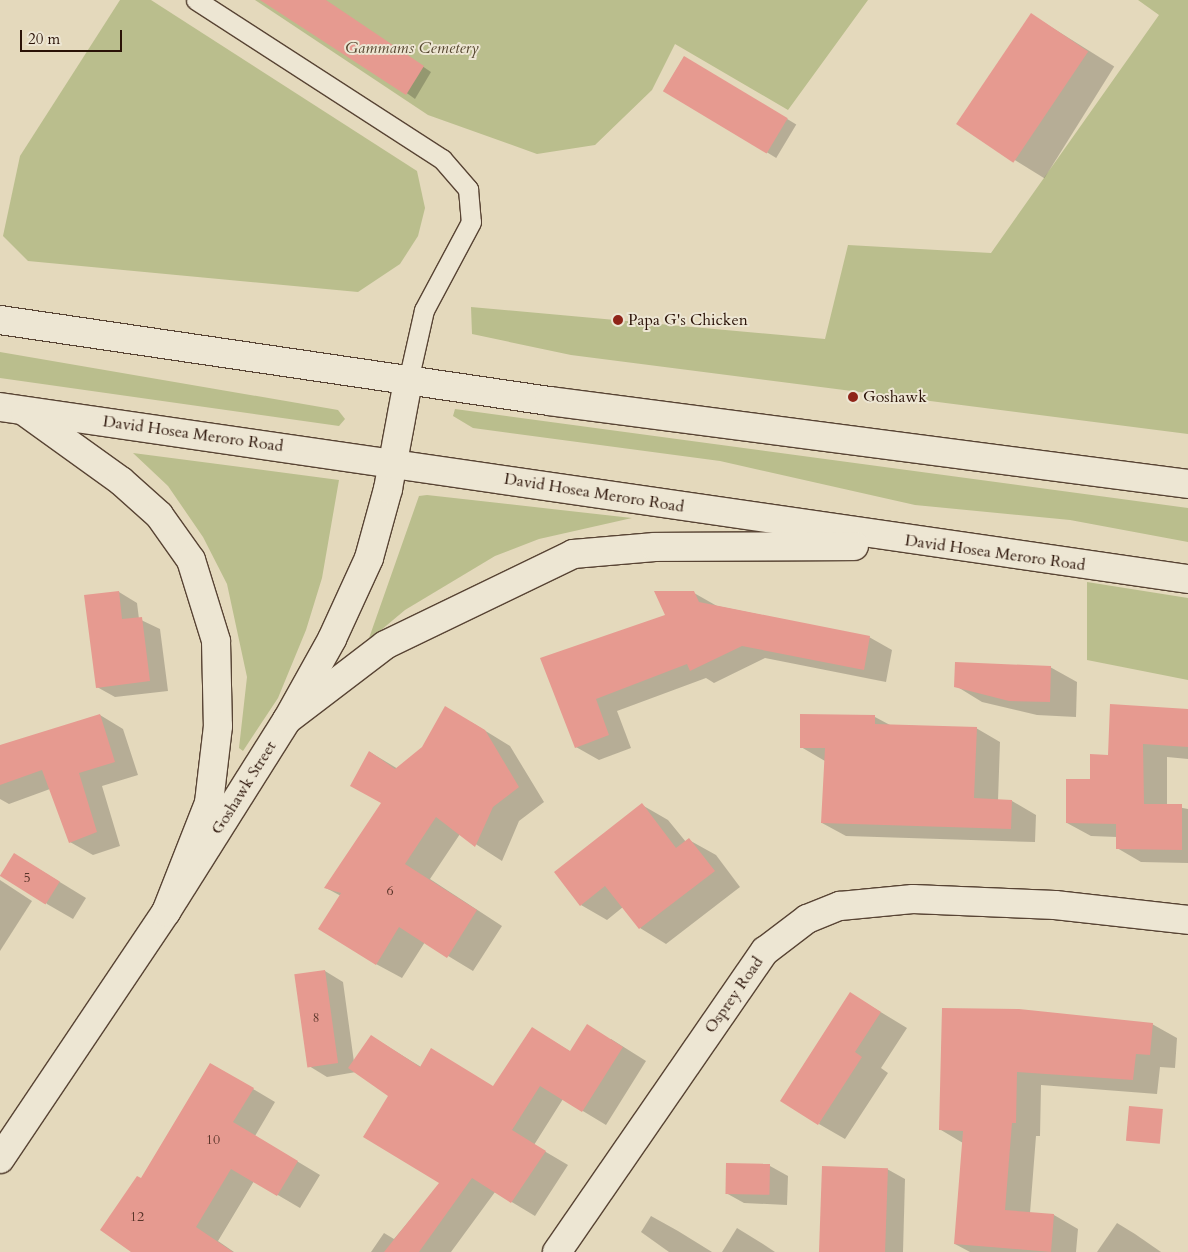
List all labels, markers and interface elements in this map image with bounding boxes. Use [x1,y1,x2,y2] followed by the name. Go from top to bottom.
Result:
[22,20,125,52] scale bar
[28,29,60,49] text: 20 m
[345,38,479,58] park label: Gammams Cemetery
[628,310,748,330] place label: Papa G's Chicken
[612,314,624,326] marker: Papa G's Chicken
[863,387,927,407] place label: Goshawk
[847,391,859,403] marker: Goshawk
[102,412,284,456] street label: David Hosea Meroro Road
[503,469,685,517] street label: David Hosea Meroro Road
[904,531,1086,575] street label: David Hosea Meroro Road
[208,738,280,838] street label: Goshawk Street
[23,870,31,886] house number: 5
[386,883,394,899] house number: 6
[701,953,767,1037] street label: Osprey Road
[312,1010,320,1026] house number: 8
[206,1132,220,1148] house number: 10
[130,1209,144,1225] house number: 12

